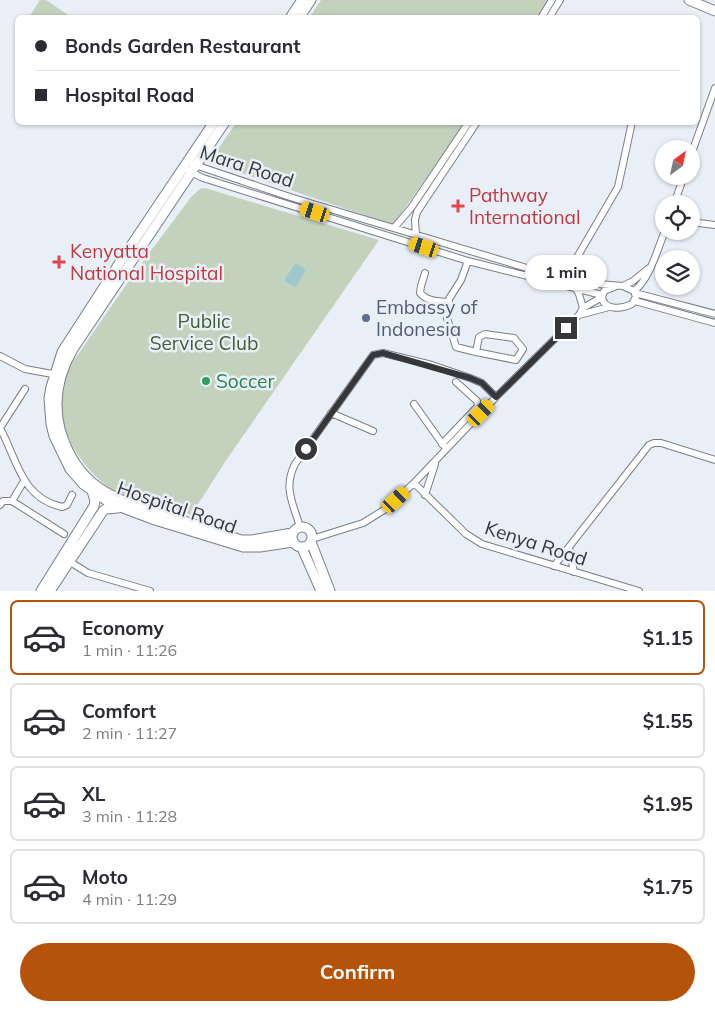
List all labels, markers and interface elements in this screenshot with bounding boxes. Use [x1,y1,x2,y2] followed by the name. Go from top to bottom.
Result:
[65,34,300,58] text: Bonds Garden Restaurant
[65,83,194,107] text: Hospital Road
[197,140,297,192] street label: Mara Road
[655,140,700,185] north arrow
[655,140,700,295] map controls
[469,183,580,229] place label: Pathway International
[655,195,700,240] button: locate
[451,199,465,213] marker: Pathway International
[298,200,331,224] car
[407,235,440,259] car
[70,239,223,285] place label: Kenyatta National Hospital
[655,250,700,295] button: layers
[52,255,66,269] marker: Kenyatta National Hospital
[525,255,607,290] callout: 1 min
[545,262,587,282] text: 1 min
[376,295,478,341] place label: Embassy of Indonesia
[150,309,258,355] park label: Public Service Club
[360,312,372,324] marker: Embassy of Indonesia
[555,317,577,339] route end
[216,369,274,393] place label: Soccer
[200,375,212,387] marker: Soccer
[465,397,496,429] car
[295,438,317,460] route start
[114,475,240,539] street label: Hospital Road
[379,484,412,516] car
[482,515,590,571] street label: Kenya Road
[22,615,67,660] icon: car
[82,616,164,640] text: Economy
[643,626,693,650] text: $1.15
[82,640,177,660] text: 1 min · 11:26
[22,698,67,743] icon: car
[82,699,156,723] text: Comfort
[643,709,693,733] text: $1.55
[82,723,177,743] text: 2 min · 11:27
[22,781,67,826] icon: car
[82,782,105,806] text: XL
[643,792,693,816] text: $1.95
[82,806,177,826] text: 3 min · 11:28
[22,864,67,909] icon: car
[82,865,128,889] text: Moto
[643,875,693,899] text: $1.75
[82,889,177,909] text: 4 min · 11:29
[20,943,695,1001] button: Confirm

